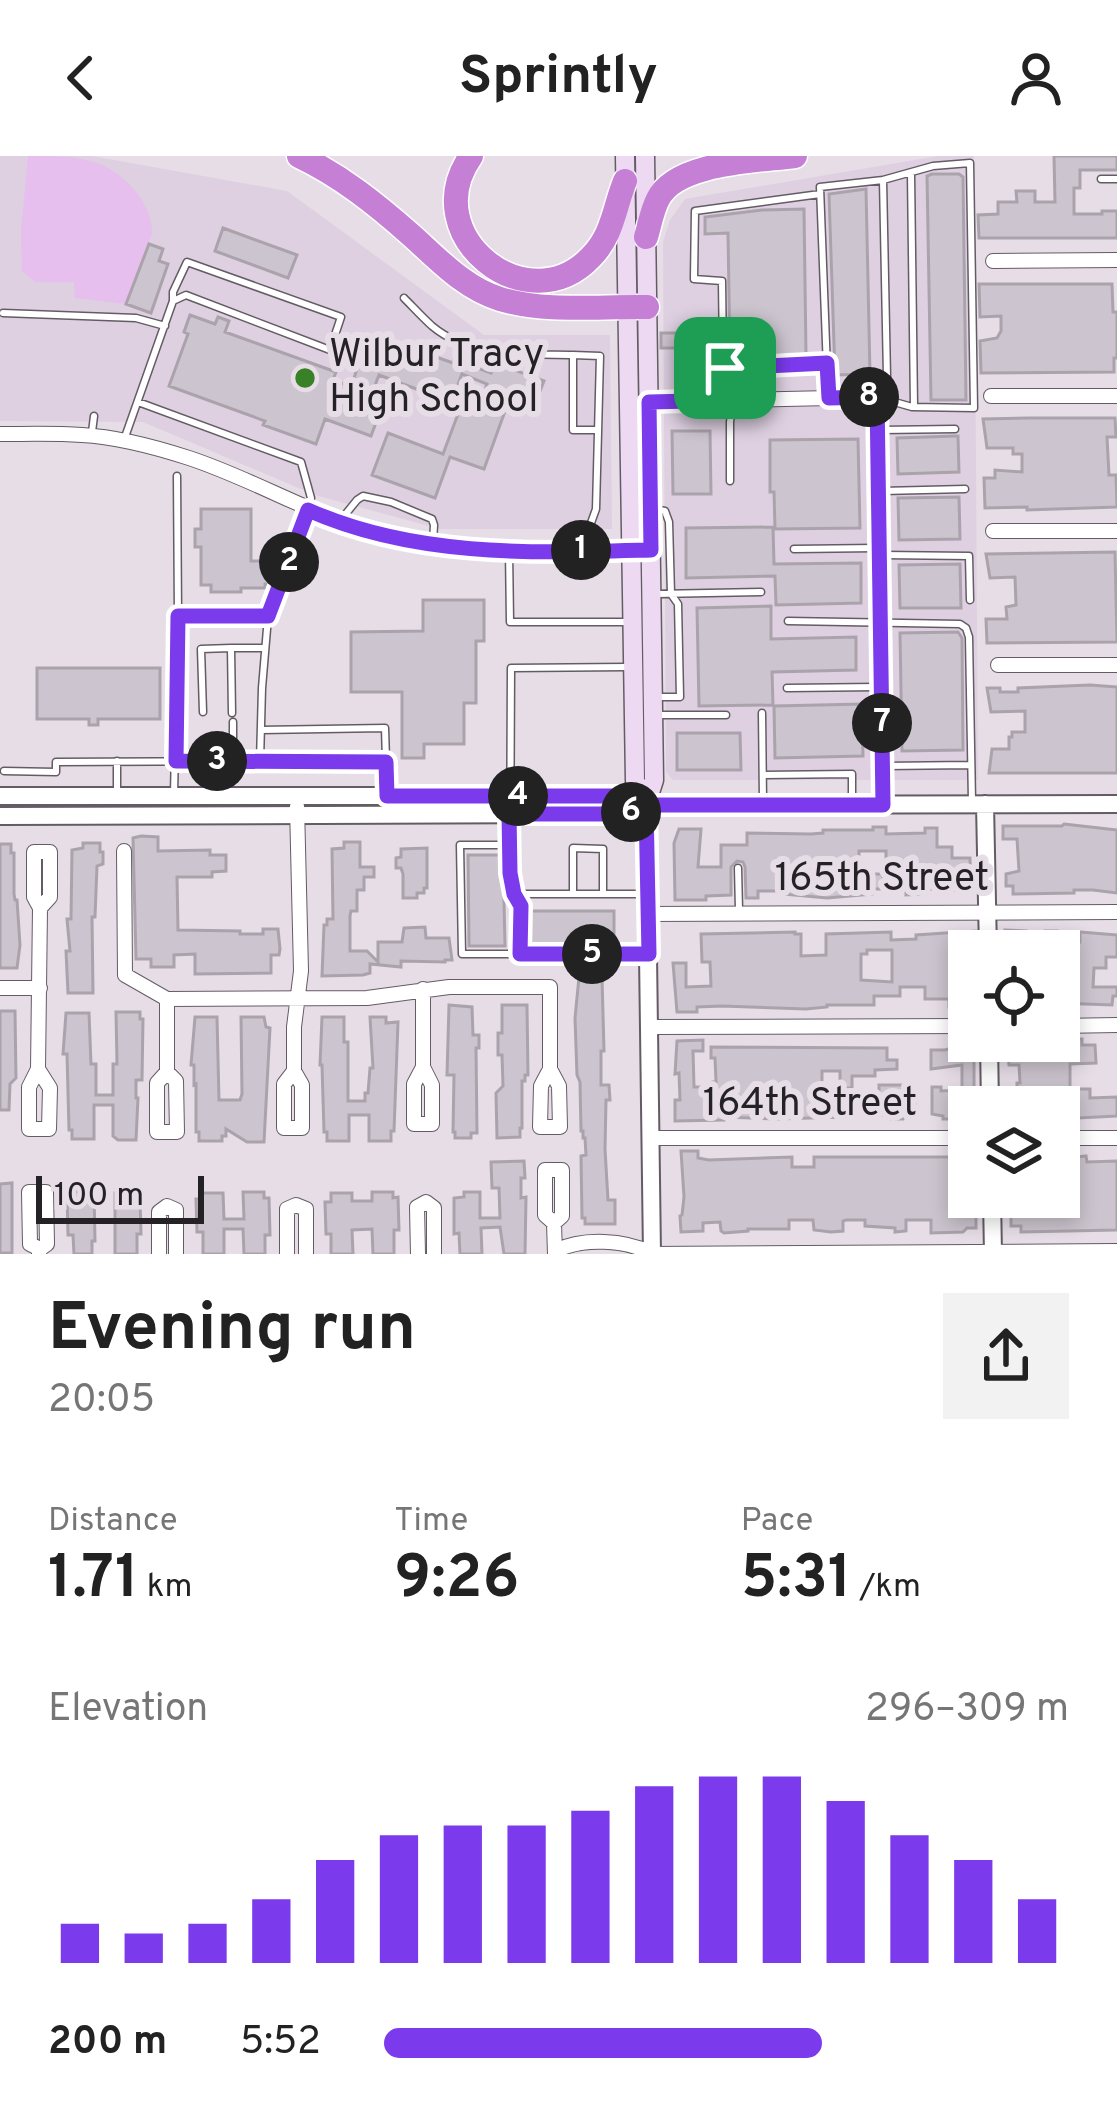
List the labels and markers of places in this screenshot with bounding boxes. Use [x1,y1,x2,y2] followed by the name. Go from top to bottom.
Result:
[674,317,776,419] pin
[329,332,544,426] place label: Wilbur Tracy High School
[292,365,318,391] marker: Wilbur Tracy High School
[839,367,899,427] pin: 8
[551,520,611,580] pin: 1
[259,532,319,592] pin: 2
[852,693,912,753] pin: 7
[187,731,247,791] pin: 3
[488,766,548,826] pin: 4
[601,782,661,842] pin: 6
[562,924,622,984] pin: 5

